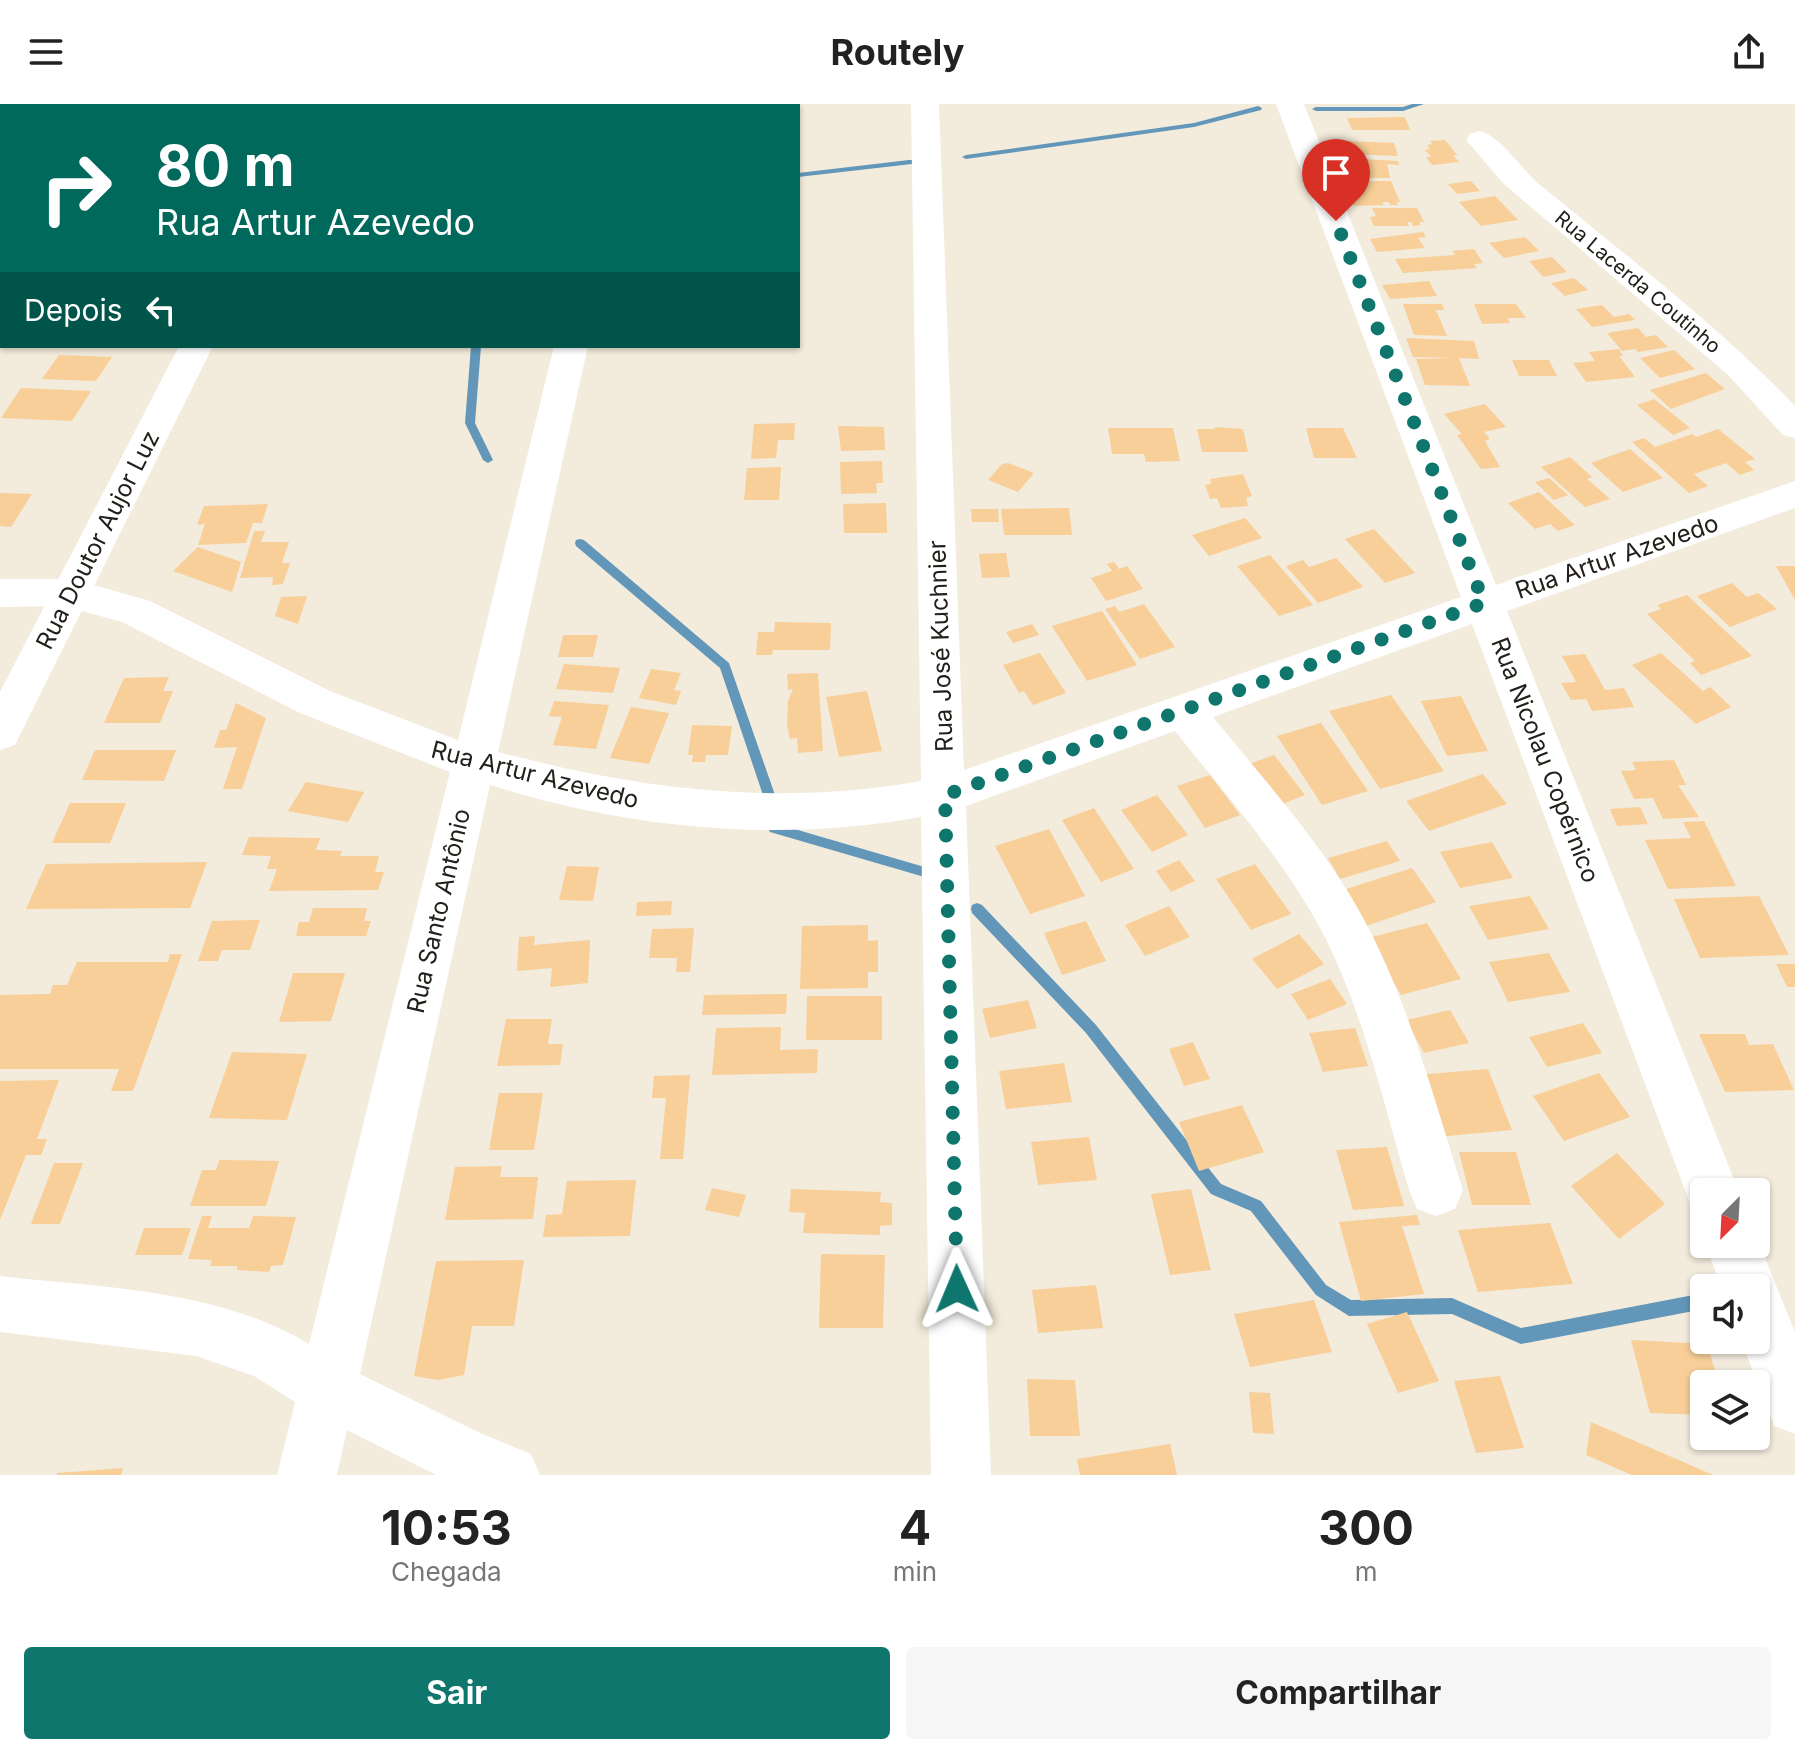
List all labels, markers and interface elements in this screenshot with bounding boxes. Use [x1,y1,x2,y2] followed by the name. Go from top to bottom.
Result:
[24,30,68,74] icon: menu
[831,30,964,74] text: Routely
[1727,30,1771,74] icon: share
[156,132,295,200] text: 80 m
[24,136,128,240] icon: right
[1302,139,1370,221] pin
[1314,151,1358,195] icon: arrive
[156,200,475,244] text: Rua Artur Azevedo
[1550,206,1726,358] street label: Rua Lacerda Coutinho
[139,288,183,332] icon: left
[24,292,123,328] text: Depois
[30,426,165,654] street label: Rua Doutor Aujor Luz
[1512,508,1722,605] street label: Rua Artur Azevedo
[922,540,959,752] street label: Rua José Kuchnier
[1485,633,1606,886] street label: Rua Nicolau Copérnico
[428,735,642,814] street label: Rua Artur Azevedo
[401,806,476,1016] street label: Rua Santo Antônio
[1690,1178,1770,1258] north arrow
[1690,1178,1770,1450] map controls
[915,1247,999,1331] position arrow
[1690,1274,1770,1354] button: sound
[1690,1370,1770,1450] button: layers
[381,1498,512,1557] text: 10:53
[899,1498,931,1557] text: 4
[1318,1498,1414,1557] text: 300
[391,1556,502,1587] text: Chegada
[893,1556,937,1587] text: min
[1355,1556,1378,1587] text: m
[24,1647,890,1739] button: Sair
[906,1647,1771,1739] button: Compartilhar

